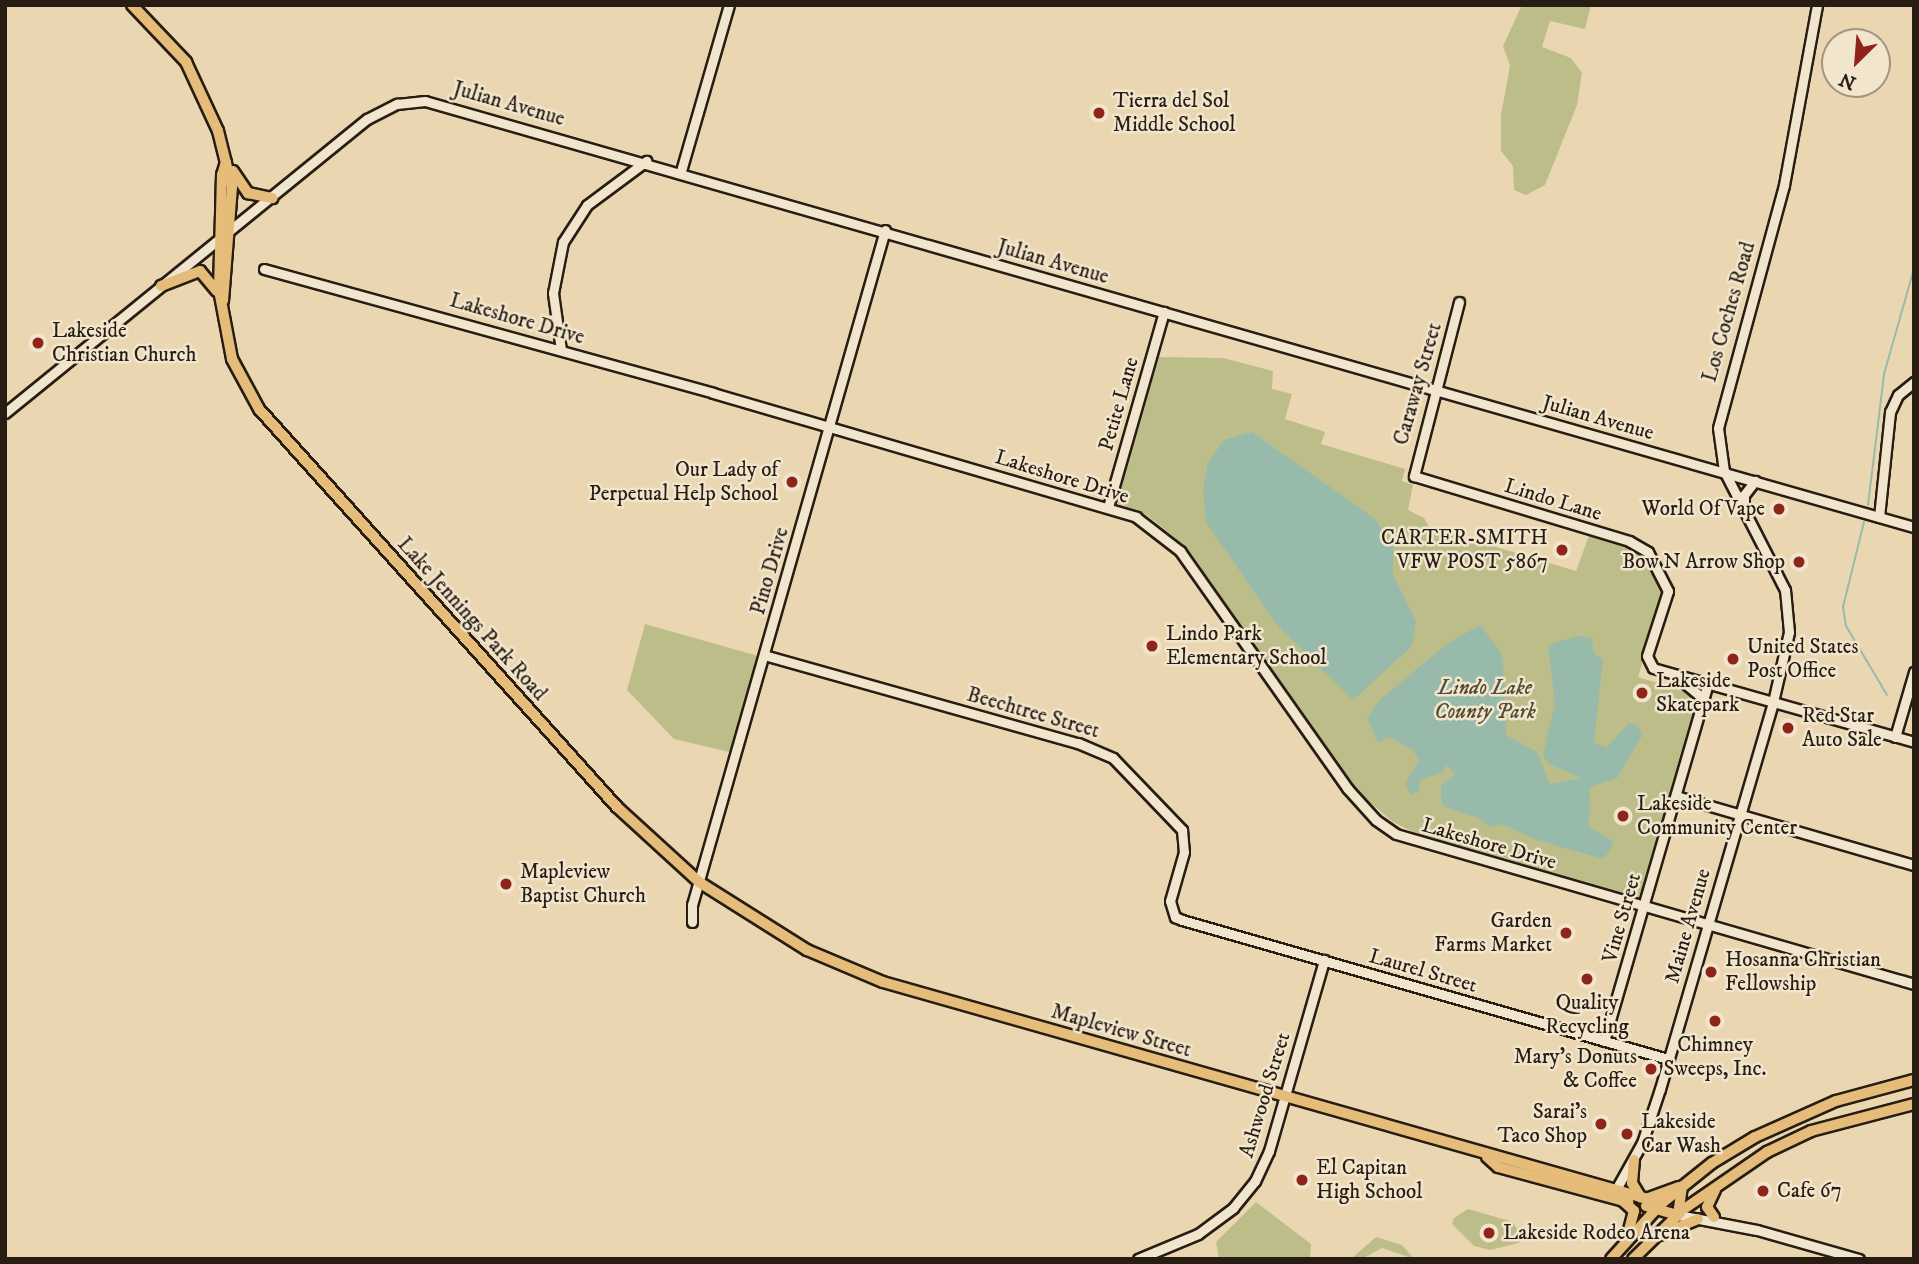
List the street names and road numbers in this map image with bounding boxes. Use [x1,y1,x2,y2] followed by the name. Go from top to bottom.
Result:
[450,76,568,132] street label: Julian Avenue
[994,234,1112,290] street label: Julian Avenue
[1697,239,1761,385] street label: Los Coches Road
[447,288,587,350] street label: Lakeshore Drive
[1389,320,1447,448] street label: Caraway Street
[1094,354,1144,454] street label: Petite Lane
[1539,390,1657,446] street label: Julian Avenue
[992,445,1132,509] street label: Lakeshore Drive
[1501,473,1605,527] street label: Lindo Lane
[745,524,795,618] street label: Pino Drive
[392,532,552,706] street label: Lake Jennings Park Road
[964,682,1102,744] street label: Beechtree Street
[1419,813,1559,875] street label: Lakeshore Drive
[1660,866,1716,986] street label: Maine Avenue
[1597,870,1647,966] street label: Vine Street
[1366,944,1480,998] street label: Laurel Street
[1048,999,1194,1063] street label: Mapleview Street
[1234,1029,1296,1161] street label: Ashwood Street

